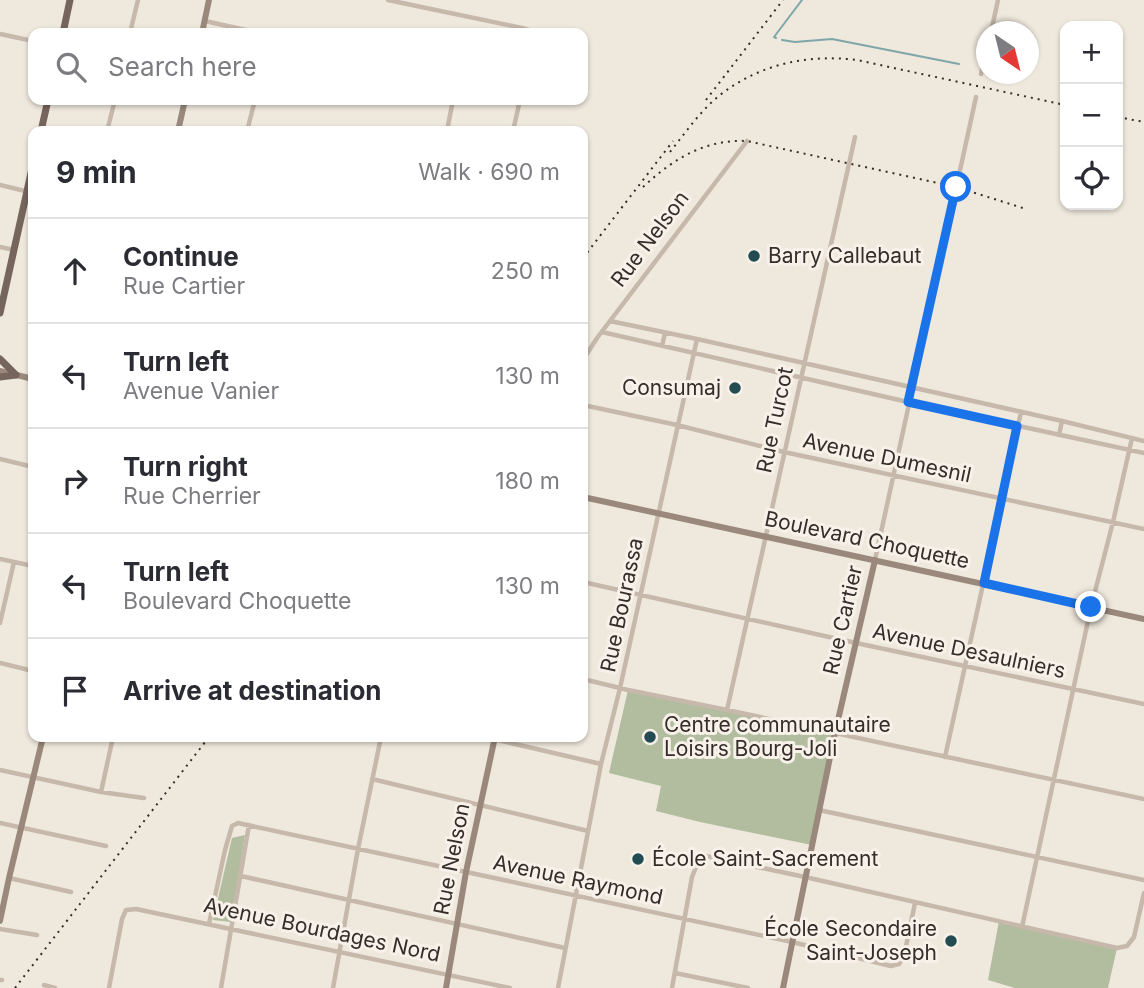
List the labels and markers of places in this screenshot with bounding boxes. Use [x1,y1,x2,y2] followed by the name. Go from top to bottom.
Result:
[768,243,922,268] place label: Barry Callebaut
[746,248,762,264] marker: Barry Callebaut
[622,375,721,400] place label: Consumaj
[727,380,743,396] marker: Consumaj
[664,712,891,761] place label: Centre communautaire Loisirs Bourg-Joli
[642,729,658,745] marker: Centre communautaire Loisirs Bourg-Joli
[652,845,878,871] place label: École Saint-Sacrement
[630,851,646,867] marker: École Saint-Sacrement
[764,915,937,965] place label: École Secondaire Saint-Joseph
[943,933,959,949] marker: École Secondaire Saint-Joseph

